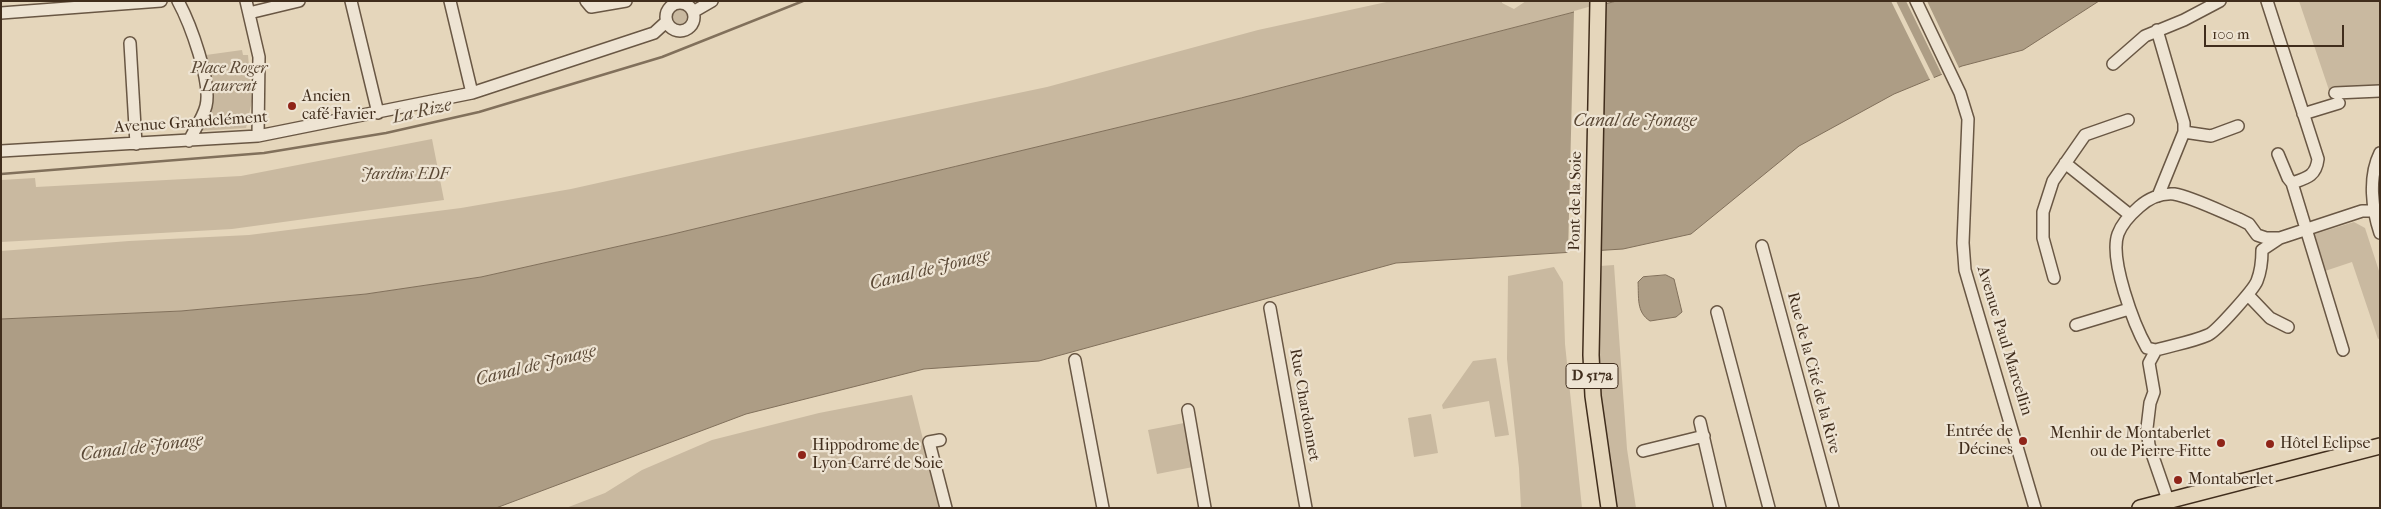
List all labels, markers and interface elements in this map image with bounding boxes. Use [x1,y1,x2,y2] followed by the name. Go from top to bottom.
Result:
[2206,15,2346,47] scale bar
[2212,25,2250,43] text: 100 m
[191,59,267,97] park label: Place Roger Laurent
[302,87,376,125] place label: Ancien café Favier
[390,95,454,129] water label: La Rize
[286,100,298,112] marker: Ancien café Favier
[114,108,268,138] street label: Avenue Grandclément
[1573,111,1697,133] water label: Canal de Jonage
[1566,151,1586,251] street label: Pont de la Soie
[361,165,449,185] park label: Jardins EDF
[868,245,992,295] water label: Canal de Jonage
[1972,264,2036,418] street label: Avenue Paul Marcellin
[1782,290,1844,456] street label: Rue de la Cité de la Rive
[474,341,598,391] water label: Canal de Jonage
[1285,347,1323,463] street label: Rue Chardonnet
[1566,364,1618,388] road number: D 517a
[1946,422,2013,460] place label: Entrée de Décines
[2050,424,2211,462] place label: Menhir de Montaberlet ou de Pierre-Fitte
[79,430,205,466] water label: Canal de Jonage
[2280,434,2370,454] place label: Hôtel Eclipse
[2017,435,2029,447] marker: Entrée de Décines
[812,436,943,474] place label: Hippodrome de Lyon-Carré de Soie
[2215,437,2227,449] marker: Menhir de Montaberlet ou de Pierre-Fitte
[2264,438,2276,450] marker: Hôtel Eclipse
[796,449,808,461] marker: Hippodrome de Lyon-Carré de Soie
[2188,470,2274,490] place label: Montaberlet
[2172,474,2184,486] marker: Montaberlet

